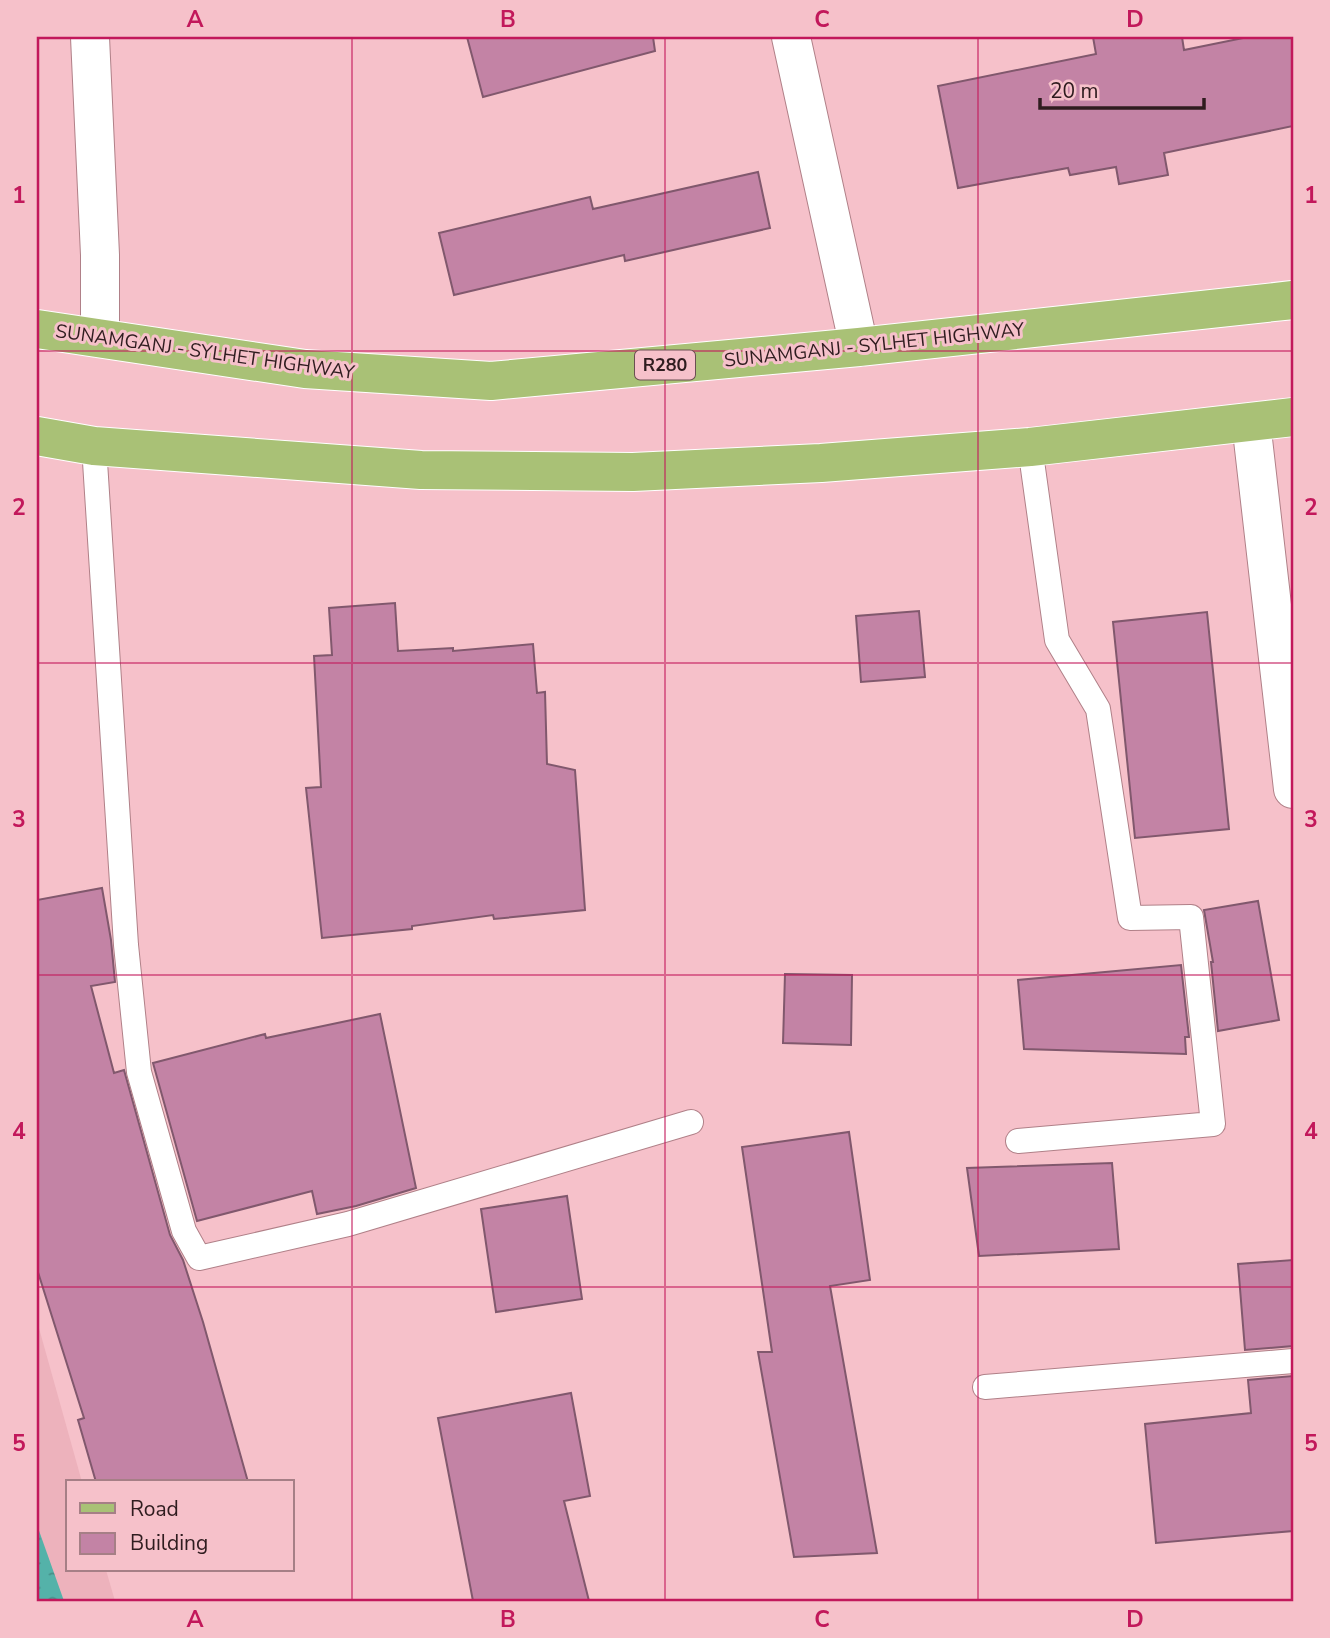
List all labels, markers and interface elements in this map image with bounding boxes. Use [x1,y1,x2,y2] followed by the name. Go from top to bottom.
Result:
[186,4,204,35] text: A
[500,4,516,35] text: B
[814,4,830,35] text: C
[1126,4,1144,35] text: D
[1040,66,1204,110] scale bar
[1050,77,1099,105] text: 20 m
[12,180,26,211] text: 1
[1304,180,1318,211] text: 1
[723,316,1026,374] street label: SUNAMGANJ - SYLHET HIGHWAY
[54,318,357,386] street label: SUNAMGANJ - SYLHET HIGHWAY
[635,351,695,380] road number: R280
[12,492,26,523] text: 2
[1304,492,1318,523] text: 2
[12,804,26,835] text: 3
[1304,804,1318,835] text: 3
[12,1116,26,1147] text: 4
[1304,1116,1318,1147] text: 4
[12,1428,26,1459] text: 5
[1304,1428,1318,1459] text: 5
[66,1480,294,1572] legend
[130,1495,179,1523] text: Road
[130,1529,208,1557] text: Building
[186,1604,204,1635] text: A
[500,1604,516,1635] text: B
[814,1604,830,1635] text: C
[1126,1604,1144,1635] text: D

